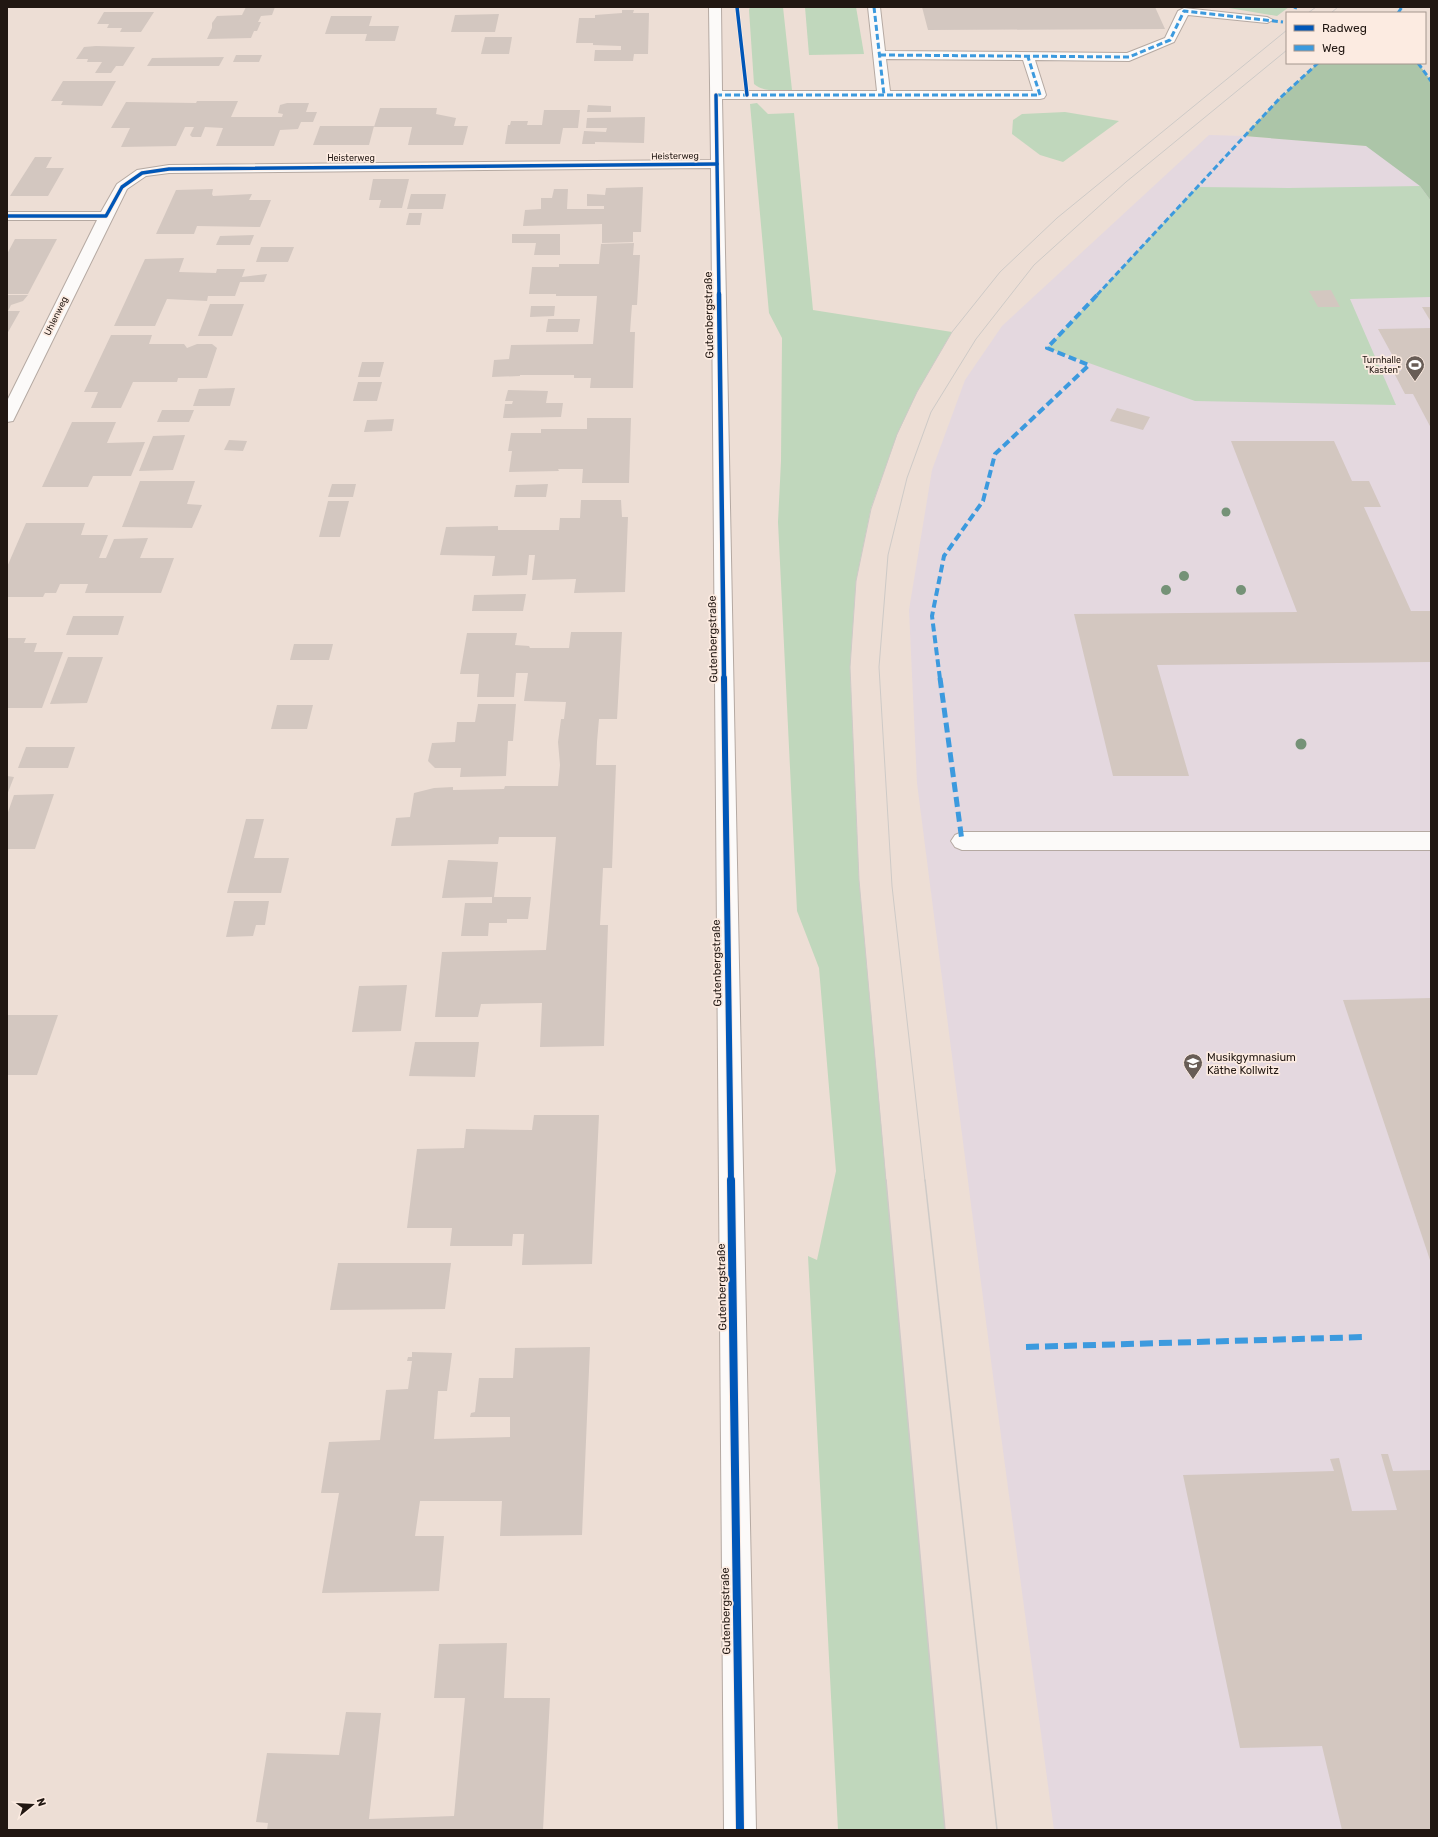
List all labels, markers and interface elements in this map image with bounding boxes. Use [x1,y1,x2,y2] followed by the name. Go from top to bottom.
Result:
[1286,12,1426,64] legend
[1322,21,1367,35] text: Radweg
[1322,41,1345,55] text: Weg
[651,151,699,161] street label: Heisterweg
[327,153,375,163] street label: Heisterweg
[702,271,716,359] street label: Gutenbergstraße
[42,295,70,337] street label: Uhlenweg
[1404,354,1426,382] sports icon: Turnhalle "Kasten"
[1362,355,1401,375] place label: Turnhalle "Kasten"
[706,595,720,683] street label: Gutenbergstraße
[710,919,724,1007] street label: Gutenbergstraße
[1207,1051,1296,1077] place label: Musikgymnasium Käthe Kollwitz
[1182,1052,1204,1080] school or university icon: Musikgymnasium Käthe Kollwitz
[715,1243,729,1331] street label: Gutenbergstraße
[719,1567,733,1655] street label: Gutenbergstraße
[12,1785,52,1825] north arrow
[34,1796,48,1808] text: N

